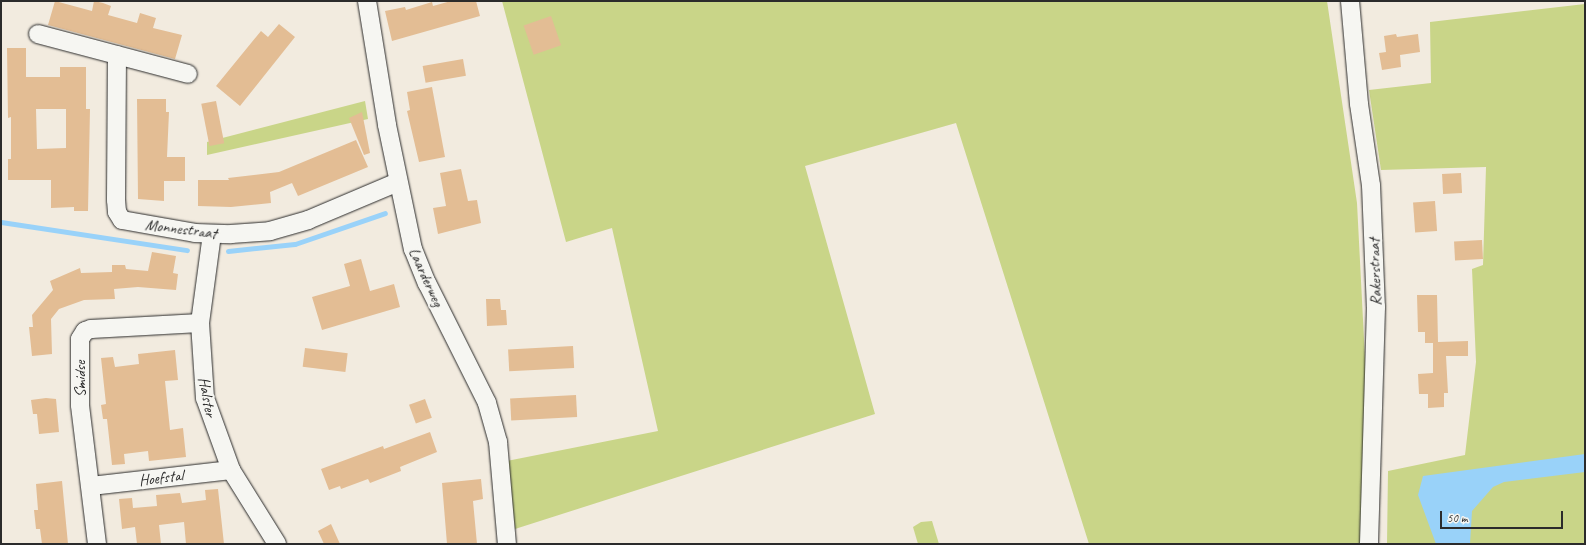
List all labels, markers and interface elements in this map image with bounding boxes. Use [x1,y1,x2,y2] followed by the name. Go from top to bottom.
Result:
[144,215,218,243] street label: Monnestraat
[1364,238,1386,306] street label: Rakerstraat
[405,245,447,309] street label: Laarderweg
[70,361,90,397] street label: Smidse
[194,375,220,419] street label: Halster
[138,466,184,490] street label: Hoefstal
[1442,503,1565,529] scale bar
[1447,510,1467,526] text: 50 m

